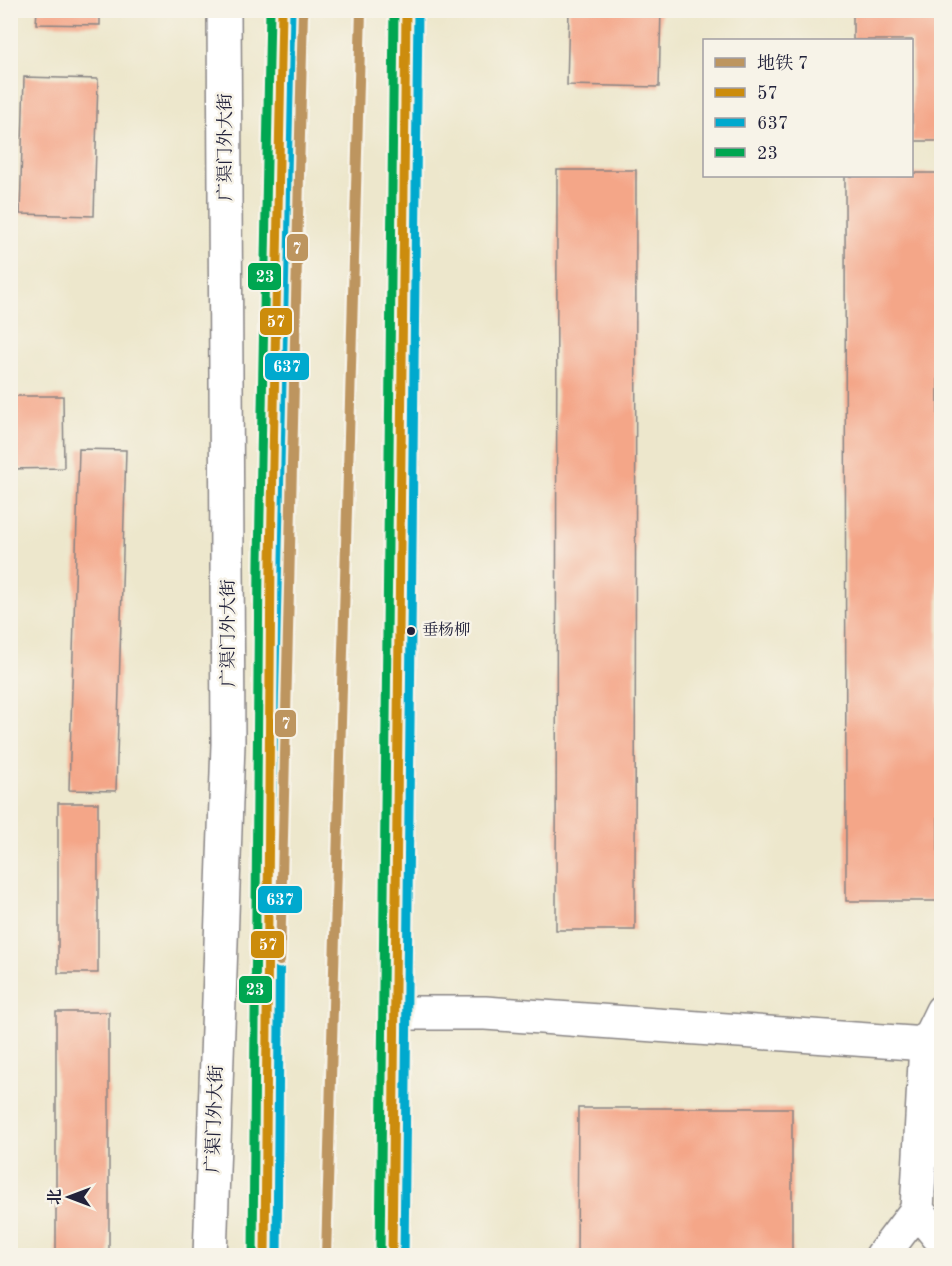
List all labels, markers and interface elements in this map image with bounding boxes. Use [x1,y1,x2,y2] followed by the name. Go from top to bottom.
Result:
[703,39,913,177] legend
[757,53,808,73] text: 地铁 7
[757,85,778,103] text: 57
[215,93,235,201] street label: 广渠门外大街
[757,115,788,133] text: 637
[757,145,778,163] text: 23
[286,233,309,262] line badge: 7
[292,242,302,258] text: 7
[247,262,282,291] line badge: 23
[256,270,274,286] text: 23
[259,307,293,336] line badge: 57
[267,315,285,331] text: 57
[264,352,310,381] line badge: 637
[273,360,301,376] text: 637
[218,579,238,687] street label: 广渠门外大街
[422,621,470,639] place label: 垂杨柳
[405,625,417,637] marker: 垂杨柳
[274,709,297,738] line badge: 7
[281,717,291,733] text: 7
[257,885,303,914] line badge: 637
[266,893,294,909] text: 637
[250,930,285,959] line badge: 57
[259,938,277,954] text: 57
[238,975,273,1004] line badge: 23
[246,983,264,999] text: 23
[202,1065,226,1173] street label: 广渠门外大街
[39,1167,99,1227] north arrow
[46,1189,64,1205] text: 北

